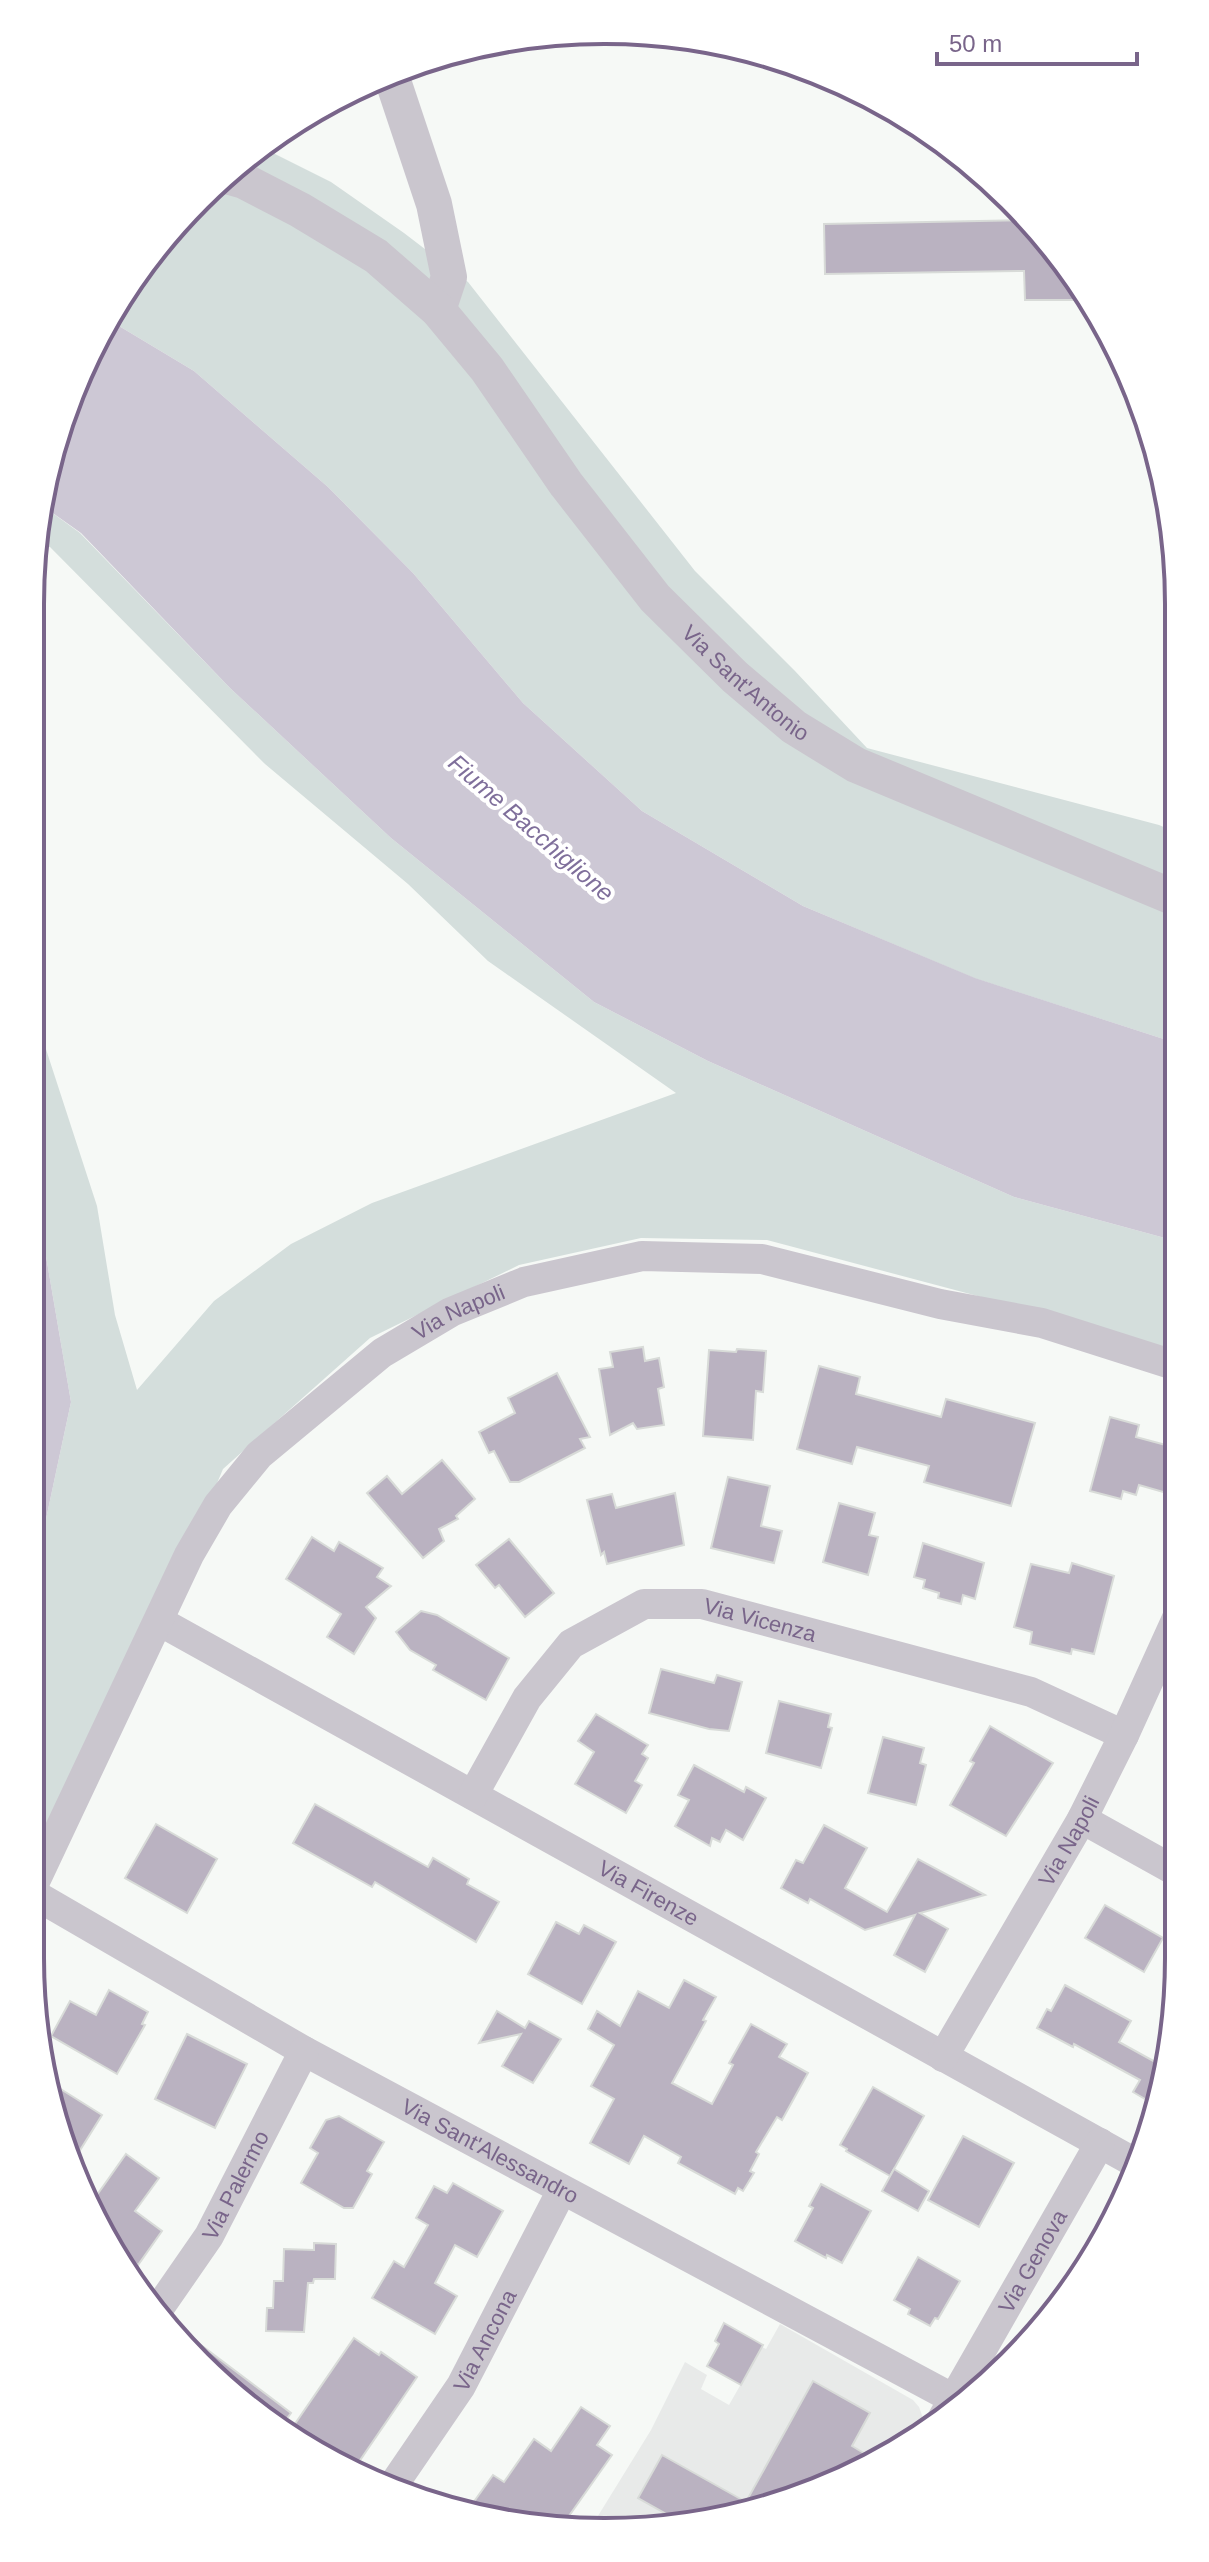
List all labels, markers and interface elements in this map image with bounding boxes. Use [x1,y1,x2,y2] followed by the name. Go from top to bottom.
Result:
[937,16,1137,66] scale bar
[949,30,1002,57] text: 50 m
[677,620,813,746] street label: Via Sant'Antonio
[443,749,619,907] water label: Fiume Bacchiglione
[408,1279,509,1345] street label: Via Napoli
[701,1593,820,1647] street label: Via Vicenza
[1034,1792,1105,1891] street label: Via Napoli
[594,1855,703,1931] street label: Via Firenze
[397,2094,583,2209] street label: Via Sant'Alessandro
[197,2127,274,2244] street label: Via Palermo
[993,2205,1072,2318] street label: Via Genova
[448,2285,522,2396] street label: Via Ancona

